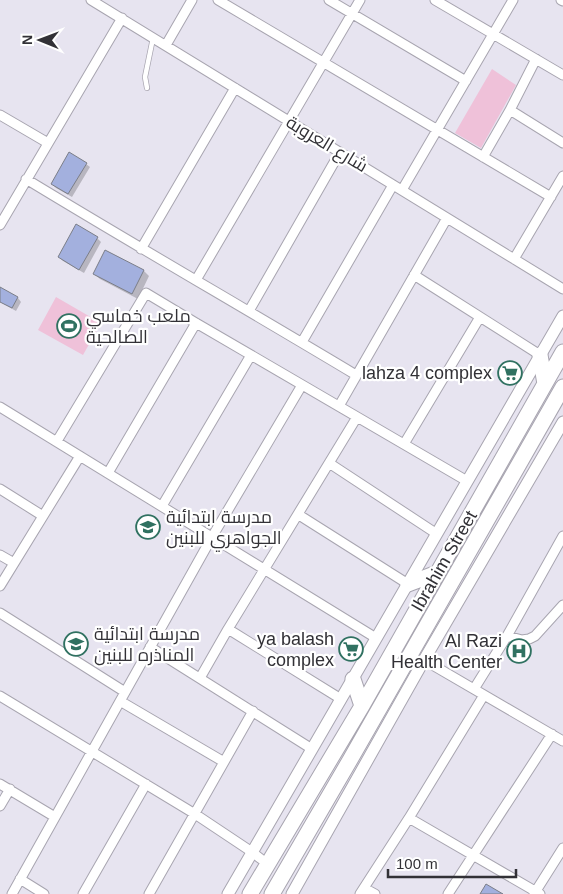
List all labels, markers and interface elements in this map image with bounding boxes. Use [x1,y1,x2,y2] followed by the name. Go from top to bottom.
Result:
[15,15,65,65] north arrow
[19,35,35,45] text: N
[282,112,371,178] street label: شارع العروبة
[86,306,191,347] place label: ملعب خماسي الصالحية
[56,313,82,339] sports icon: ملعب خماسي الصالحية
[497,360,523,386] supermarket icon: lahza 4 complex
[362,363,492,383] place label: lahza 4 complex
[166,507,282,552] place label: مدرسة ابتدائية الجواهري للبنين
[407,507,481,615] street label: Ibrahim Street
[135,514,161,540] school or university icon: مدرسة ابتدائية الجواهري للبنين
[94,624,200,666] place label: مدرسة ابتدائية المناذره للبنين
[257,629,334,670] place label: ya balash complex
[63,631,89,657] school or university icon: مدرسة ابتدائية المناذره للبنين
[391,631,502,672] place label: Al Razi Health Center
[338,636,364,662] supermarket icon: ya balash complex
[506,638,532,664] hospital icon: Al Razi Health Center
[388,846,516,878] scale bar
[396,855,438,872] text: 100 m

